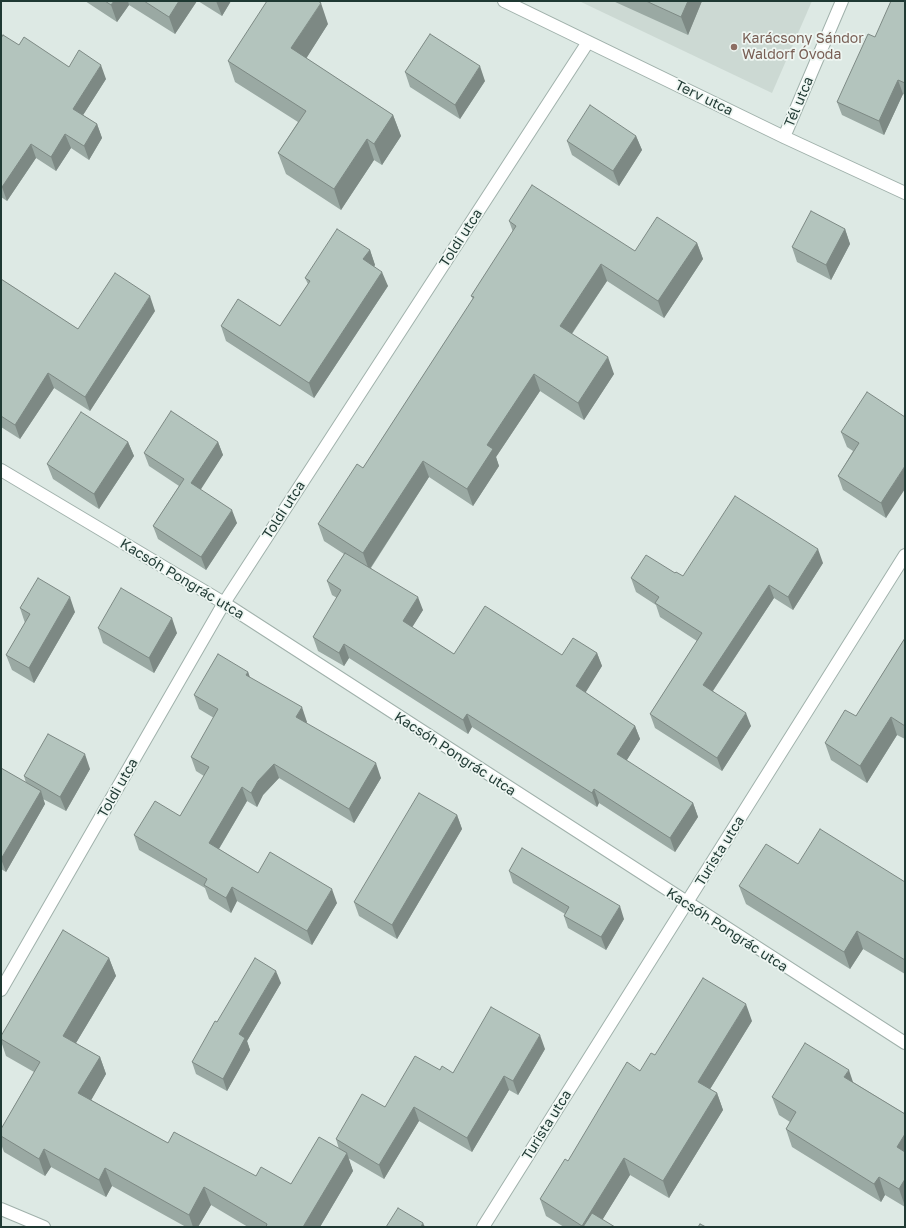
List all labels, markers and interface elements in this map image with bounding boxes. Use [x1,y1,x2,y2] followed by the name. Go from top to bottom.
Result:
[742,31,864,64] place label: Karácsony Sándor Waldorf Óvoda
[729,42,739,52] marker: Karácsony Sándor Waldorf Óvoda
[781,74,817,130] street label: Tél utca
[672,77,736,119] street label: Terv utca
[436,206,486,270] street label: Toldi utca
[259,478,309,542] street label: Toldi utca
[117,535,247,623] street label: Kacsóh Pongrác utca
[391,708,519,800] street label: Kacsóh Pongrác utca
[94,755,142,821] street label: Toldi utca
[692,813,748,889] street label: Turista utca
[663,884,791,976] street label: Kacsóh Pongrác utca
[519,1087,575,1163] street label: Turista utca

